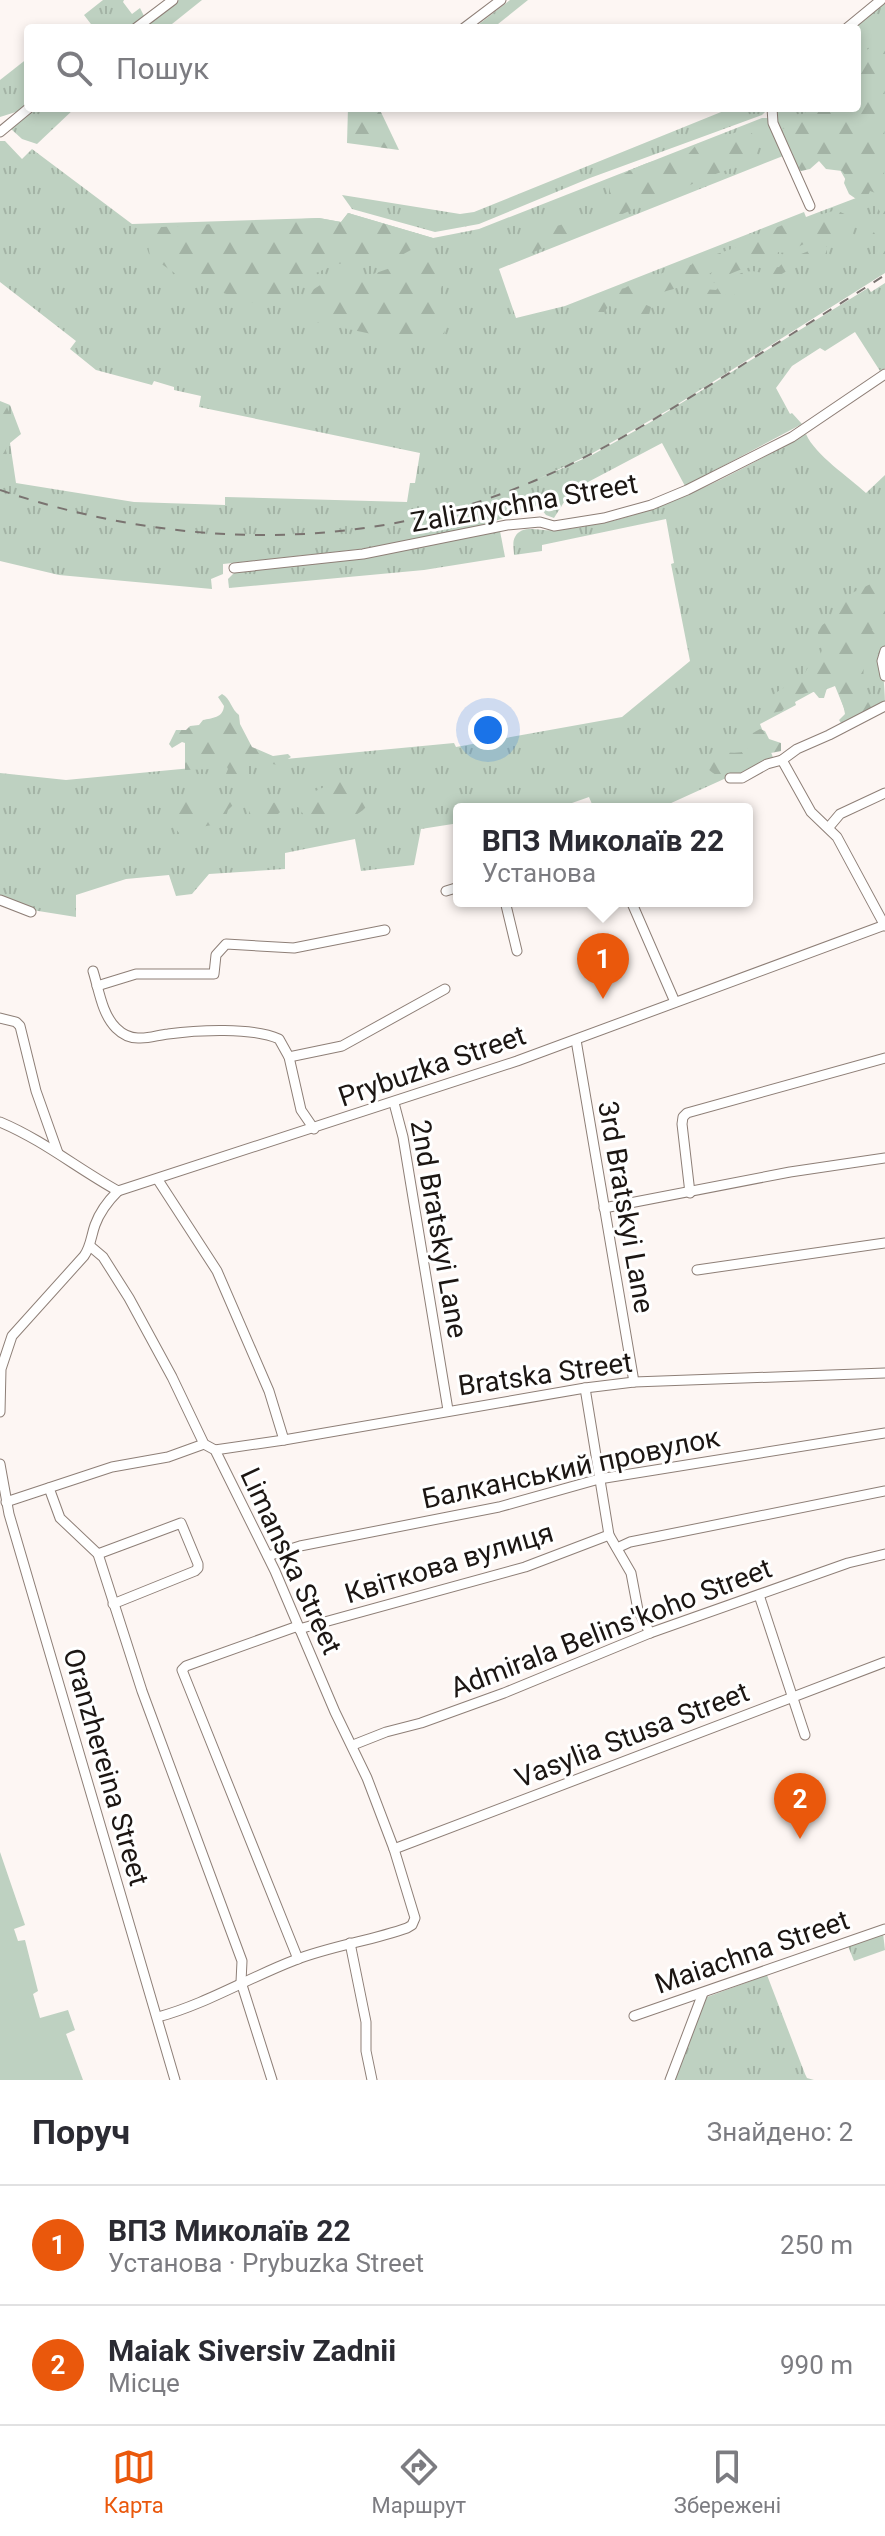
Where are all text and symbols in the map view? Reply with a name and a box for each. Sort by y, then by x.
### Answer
search box [24,24,861,112]
icon: search [52,46,96,90]
text: Пошук [116,51,209,86]
street label: Zaliznychna Street [408,467,640,539]
your location [468,710,508,750]
popup [453,803,753,907]
text: ВПЗ Миколаїв 22 [482,823,724,858]
text: Установа [482,858,596,888]
pin: 1 [577,933,629,999]
street label: Prybuzka Street [334,1019,530,1113]
street label: 3rd Bratskyi Lane [591,1098,661,1316]
street label: 2nd Bratskyi Lane [404,1117,474,1341]
street label: Bratska Street [456,1345,634,1403]
street label: Балканський провулок [419,1420,723,1516]
street label: Limanska Street [233,1463,349,1659]
street label: Квіткова вулиця [341,1516,557,1610]
street label: Admirala Belins'koho Street [446,1551,776,1705]
street label: Oranzhereina Street [56,1644,156,1890]
street label: Vasylia Stusa Street [510,1675,754,1795]
pin: 2 [774,1773,826,1839]
street label: Maiachna Street [651,1903,853,2001]
text: Поруч [32,2112,130,2152]
text: Знайдено: 2 [707,2117,853,2147]
text: ВПЗ Миколаїв 22 [108,2213,351,2248]
text: 1 [51,2230,65,2260]
text: 250 m [780,2230,853,2260]
text: Установа · Prybuzka Street [108,2248,424,2278]
text: Maiak Siversiv Zadnii [108,2333,396,2368]
text: 2 [51,2350,65,2380]
text: 990 m [780,2350,853,2380]
text: Місце [108,2368,180,2398]
tab: Карта [104,2445,164,2518]
tab: Маршрут [372,2445,466,2518]
tab: Збережені [674,2445,781,2518]

